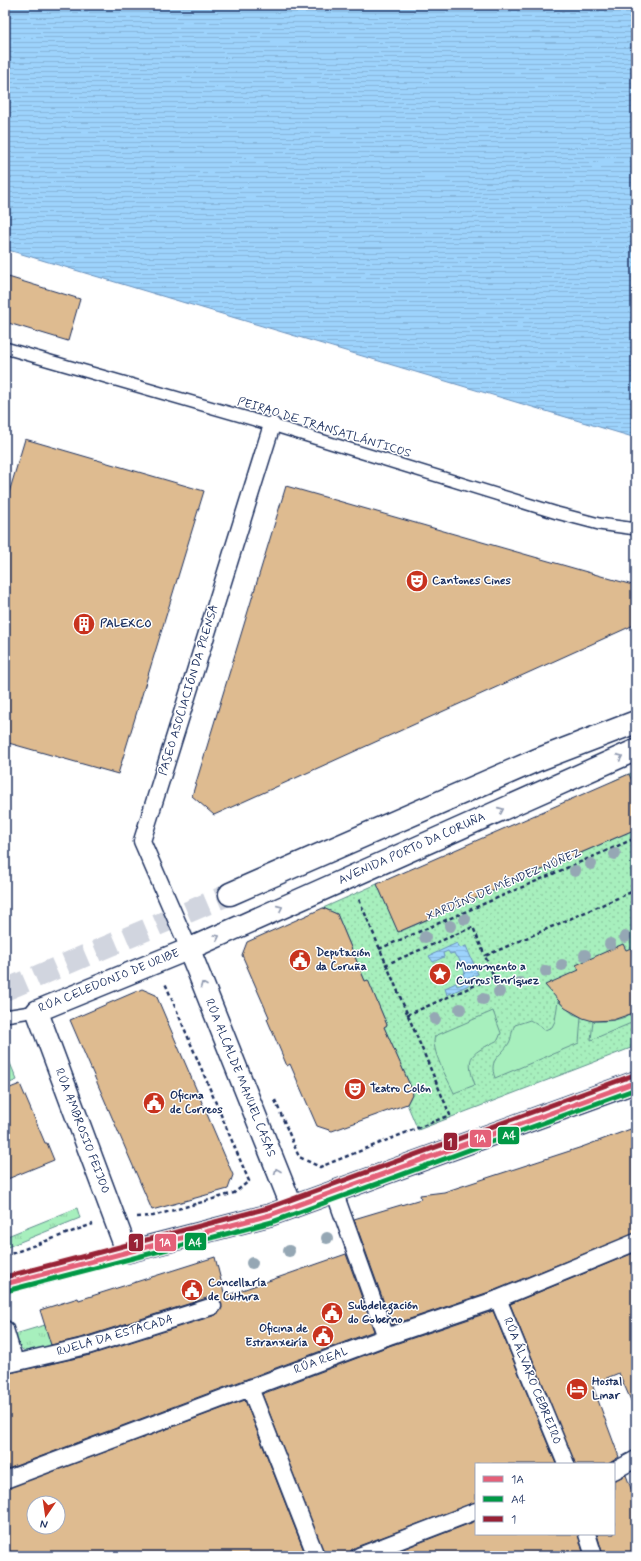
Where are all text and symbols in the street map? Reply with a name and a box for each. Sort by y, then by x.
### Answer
street label: PEIRAO DE TRANSATLÁNTICOS [235,394,413,462]
theatre icon: Cantones Cines [404,568,430,594]
place label: Cantones Cines [432,573,511,589]
street label: PASEO ASOCIACIÓN DA PRENSA [155,603,223,777]
building icon: PALEXCO [71,611,97,637]
place label: PALEXCO [100,616,152,632]
one-way arrow [616,754,623,762]
one-way arrow [497,807,504,815]
street label: AVENIDA PORTO DA CORUÑA [336,809,488,889]
street label: XARDÍNS DE MÉNDEZ NÚÑEZ [424,845,584,925]
one-way arrow [275,905,283,913]
one-way arrow [212,934,220,942]
street label: RÚA CELEDONIO DE URIBE [36,945,182,1017]
place label: Deputación da Coruña [316,945,370,975]
public building icon: Deputación da Coruña [287,947,313,973]
place label: Monumento a Curros Enríquez [456,959,540,989]
place icon: Monumento a Curros Enríquez [427,961,453,987]
one-way arrow [200,981,208,988]
street label: RÚA ALCALDE MANUEL CASAS [201,996,279,1160]
street label: RÚA AMBROSIO FEIJOO [51,1066,113,1196]
theatre icon: Teatro Colón [342,1076,368,1102]
place label: Teatro Colón [370,1081,431,1097]
place label: Oficina de Correos [170,1088,223,1118]
public building icon: Oficina de Correos [141,1090,167,1116]
line badge: A4 [497,1126,520,1145]
line badge: 1A [469,1129,492,1148]
text: A4 [502,1129,516,1143]
line badge: 1 [443,1132,458,1151]
text: 1A [474,1132,486,1146]
text: 1 [448,1136,453,1150]
one-way arrow [274,1167,282,1174]
line badge: A4 [184,1232,207,1251]
line badge: 1 [128,1233,144,1252]
line badge: 1A [154,1233,177,1252]
text: 1A [159,1236,171,1250]
text: A4 [188,1236,202,1250]
text: 1 [134,1237,139,1251]
place label: Concellaría de Cultura [208,1275,267,1305]
public building icon: Concellaría de Cultura [179,1277,205,1303]
place label: Subdelegación do Goberno [348,1298,418,1328]
public building icon: Subdelegación do Goberno [319,1300,345,1326]
street label: RUELA DA ESTACADA [55,1312,175,1360]
street label: RÚA ÁLVARO CEBREIRO [499,1315,565,1447]
place label: Oficina de Estranxeiría [245,1321,308,1351]
public building icon: Oficina de Estranxeiría [310,1323,336,1349]
street label: RÚA REAL [292,1344,350,1378]
place label: Hostal Linar [592,1374,622,1404]
hotel icon: Hostal Linar [564,1376,590,1402]
legend [475,1463,615,1535]
text: 1A [511,1472,524,1488]
text: A4 [511,1492,526,1508]
north arrow [26,1495,66,1535]
text: 1 [511,1512,516,1528]
text: N [39,1516,49,1531]

